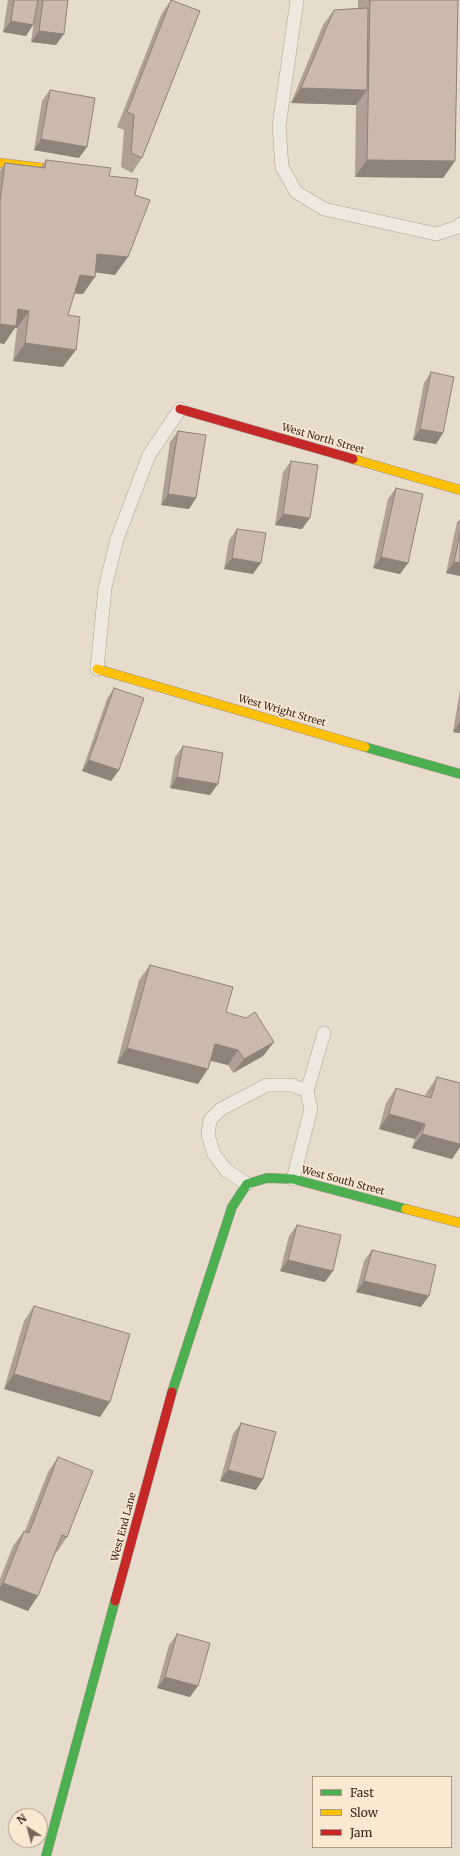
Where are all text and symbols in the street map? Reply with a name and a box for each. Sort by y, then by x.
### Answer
street label: West North Street [280,421,366,457]
street label: West Wright Street [237,693,327,729]
street label: West South Street [300,1164,386,1198]
street label: West End Lane [109,1491,139,1563]
legend [312,1776,452,1848]
text: Fast [350,1785,374,1800]
text: Slow [350,1805,378,1820]
north arrow [8,1808,48,1848]
text: N [14,1811,29,1827]
text: Jam [350,1825,372,1840]

